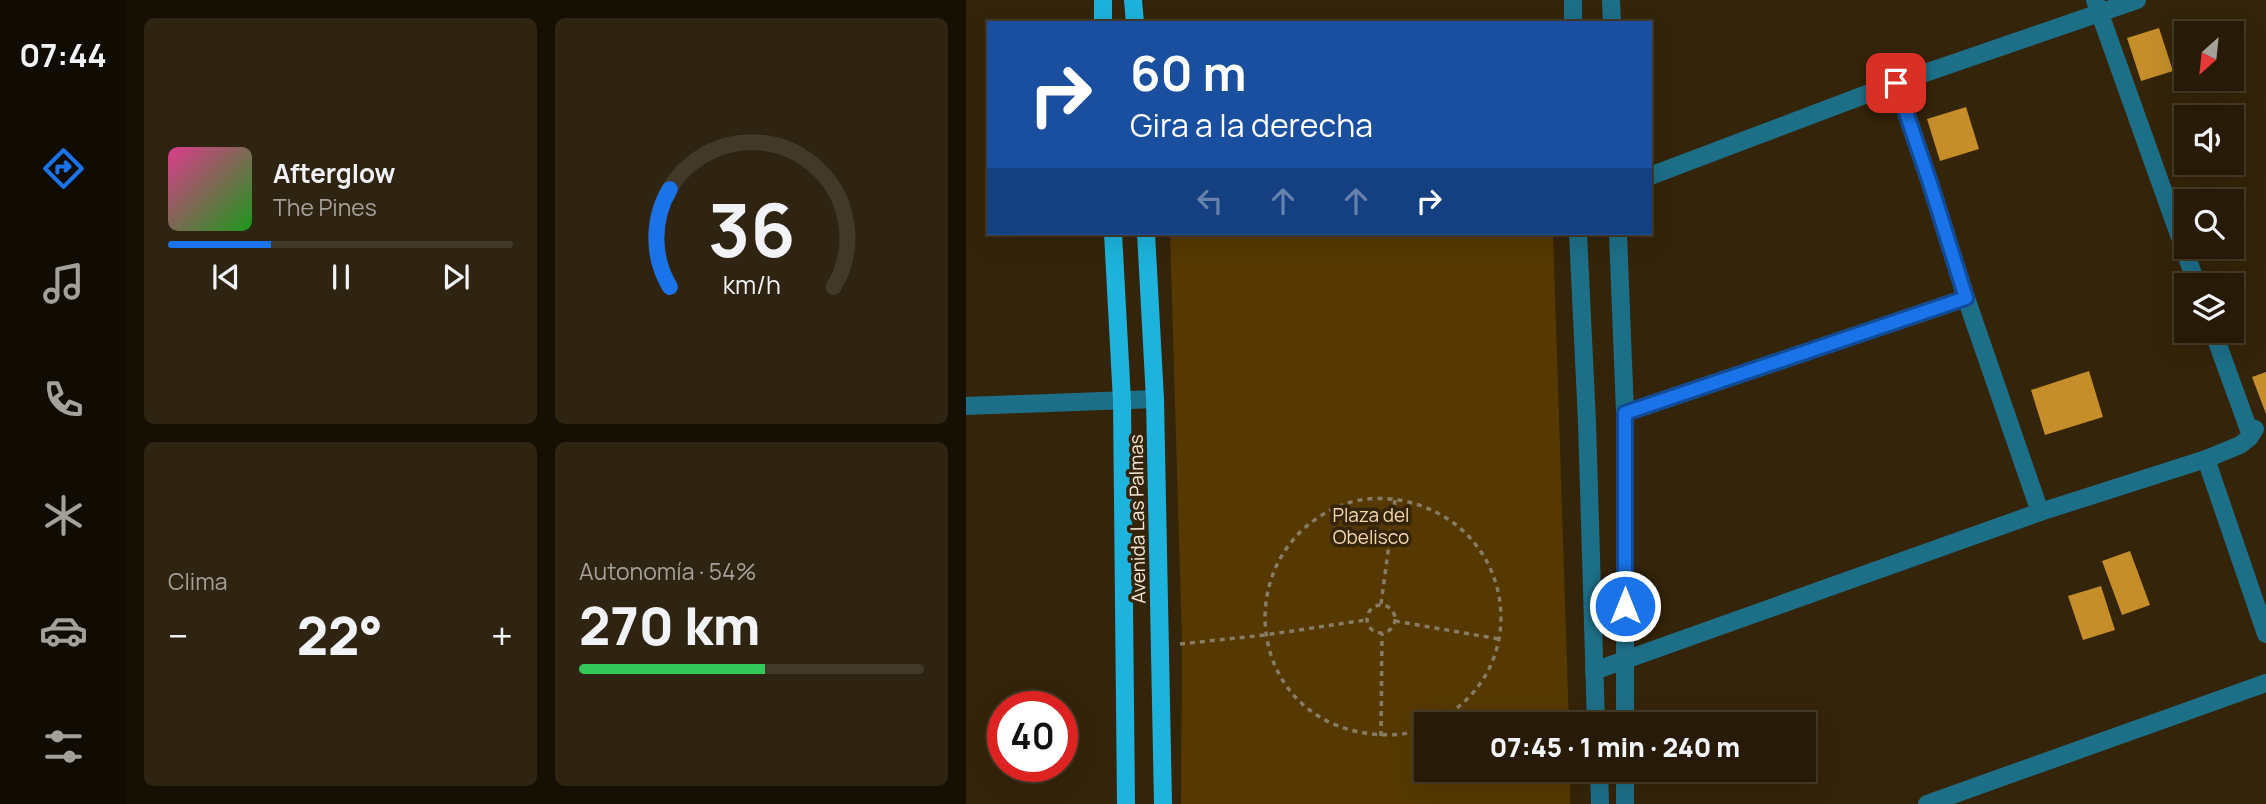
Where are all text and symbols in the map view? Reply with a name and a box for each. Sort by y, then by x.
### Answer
north arrow [2174,21,2244,91]
map controls [2174,21,2244,343]
text: 07:44 [19,33,107,77]
text: 60 m [1130,39,1247,106]
icon: right [1015,49,1106,140]
pin [1866,53,1926,113]
icon: arrive [1877,64,1915,102]
text: Gira a la derecha [1130,103,1373,147]
button: sound [2174,105,2244,175]
icon: directions [39,144,88,193]
text: Afterglow [273,155,395,191]
text: 36 [708,180,795,280]
icon: left [1191,182,1229,220]
icon: ahead [1264,182,1302,220]
icon: ahead [1337,182,1375,220]
icon: right [1410,182,1448,220]
button: search [2174,189,2244,259]
text: The Pines [273,191,377,223]
icon: previous [207,258,245,296]
icon: pause [322,258,360,296]
icon: next [437,258,475,296]
icon: music [39,259,88,308]
text: km/h [722,267,781,302]
button: layers [2174,273,2244,343]
icon: phone [39,375,88,424]
street label: Avenida Las Palmas [1123,434,1151,604]
icon: climate [39,491,88,540]
park label: Plaza del Obelisco [1332,502,1410,550]
text: Autonomía · 54% [579,555,756,587]
text: Clima [168,565,227,597]
position arrow [1588,569,1662,643]
text: 270 km [579,590,760,661]
text: 22° [297,600,383,671]
icon: car [39,606,88,655]
text: − [168,609,189,661]
text: + [491,609,513,661]
speed limit sign: 40 [987,691,1078,782]
icon: filters [39,722,88,771]
text: 07:45 · 1 min · 240 m [1490,729,1740,765]

